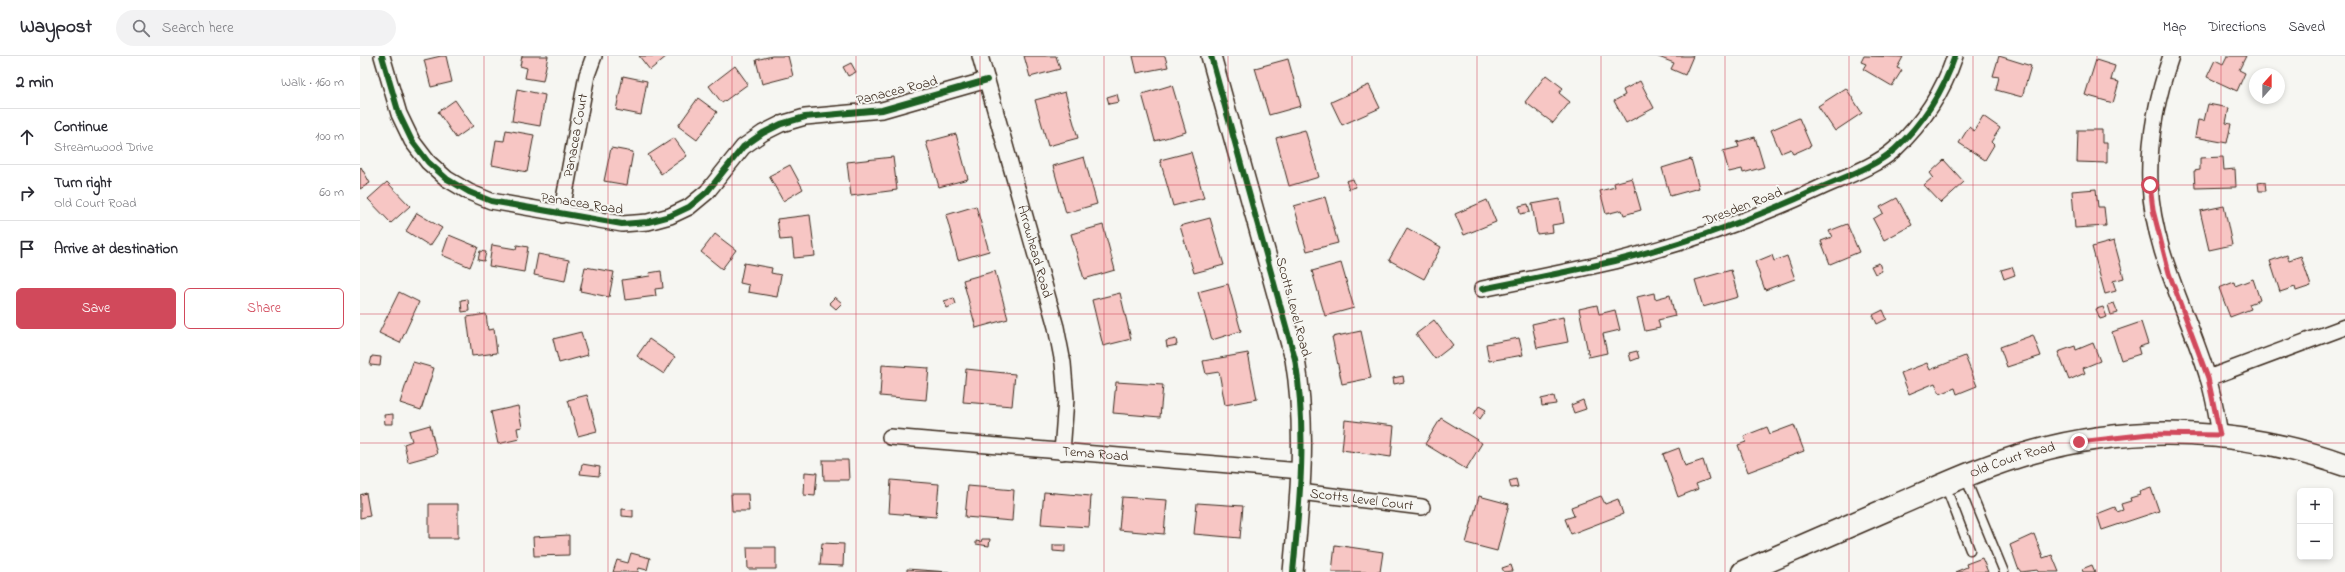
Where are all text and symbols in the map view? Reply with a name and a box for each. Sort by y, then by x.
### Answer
search box [116,10,396,46]
text: Waypost [20,14,92,41]
icon: search [130,17,152,39]
text: Search here [162,17,234,39]
text: Map [2163,17,2186,38]
text: Directions [2208,17,2266,38]
text: Saved [2288,17,2325,38]
north arrow [2249,68,2285,104]
text: 2 min [16,70,53,95]
street label: Panacea Road [854,71,940,111]
text: Walk · 160 m [281,73,344,92]
street label: Panacea Court [558,91,594,179]
text: Continue [54,116,108,138]
icon: ahead [16,126,38,148]
text: 100 m [315,127,344,146]
text: Streamwood Drive [54,138,153,157]
text: Turn right [54,172,112,194]
route start [2141,176,2159,194]
icon: right [16,182,38,204]
street label: Dresden Road [1700,182,1786,232]
text: 60 m [319,183,344,202]
street label: Panacea Road [539,187,625,221]
text: Old Court Road [54,194,137,213]
street label: Arrowhead Road [1012,202,1058,301]
icon: arrive [16,238,38,260]
text: Arrive at destination [54,238,178,260]
street label: Scotts Level Road [1270,255,1316,359]
button: Save [16,288,176,329]
button: Share [184,288,344,329]
route end [2070,433,2088,451]
street label: Old Court Road [1966,436,2057,483]
street label: Tema Road [1061,441,1130,467]
street label: Scotts Level Court [1309,483,1415,516]
map controls [2297,488,2333,560]
button: + [2297,488,2333,524]
button: − [2297,524,2333,560]

